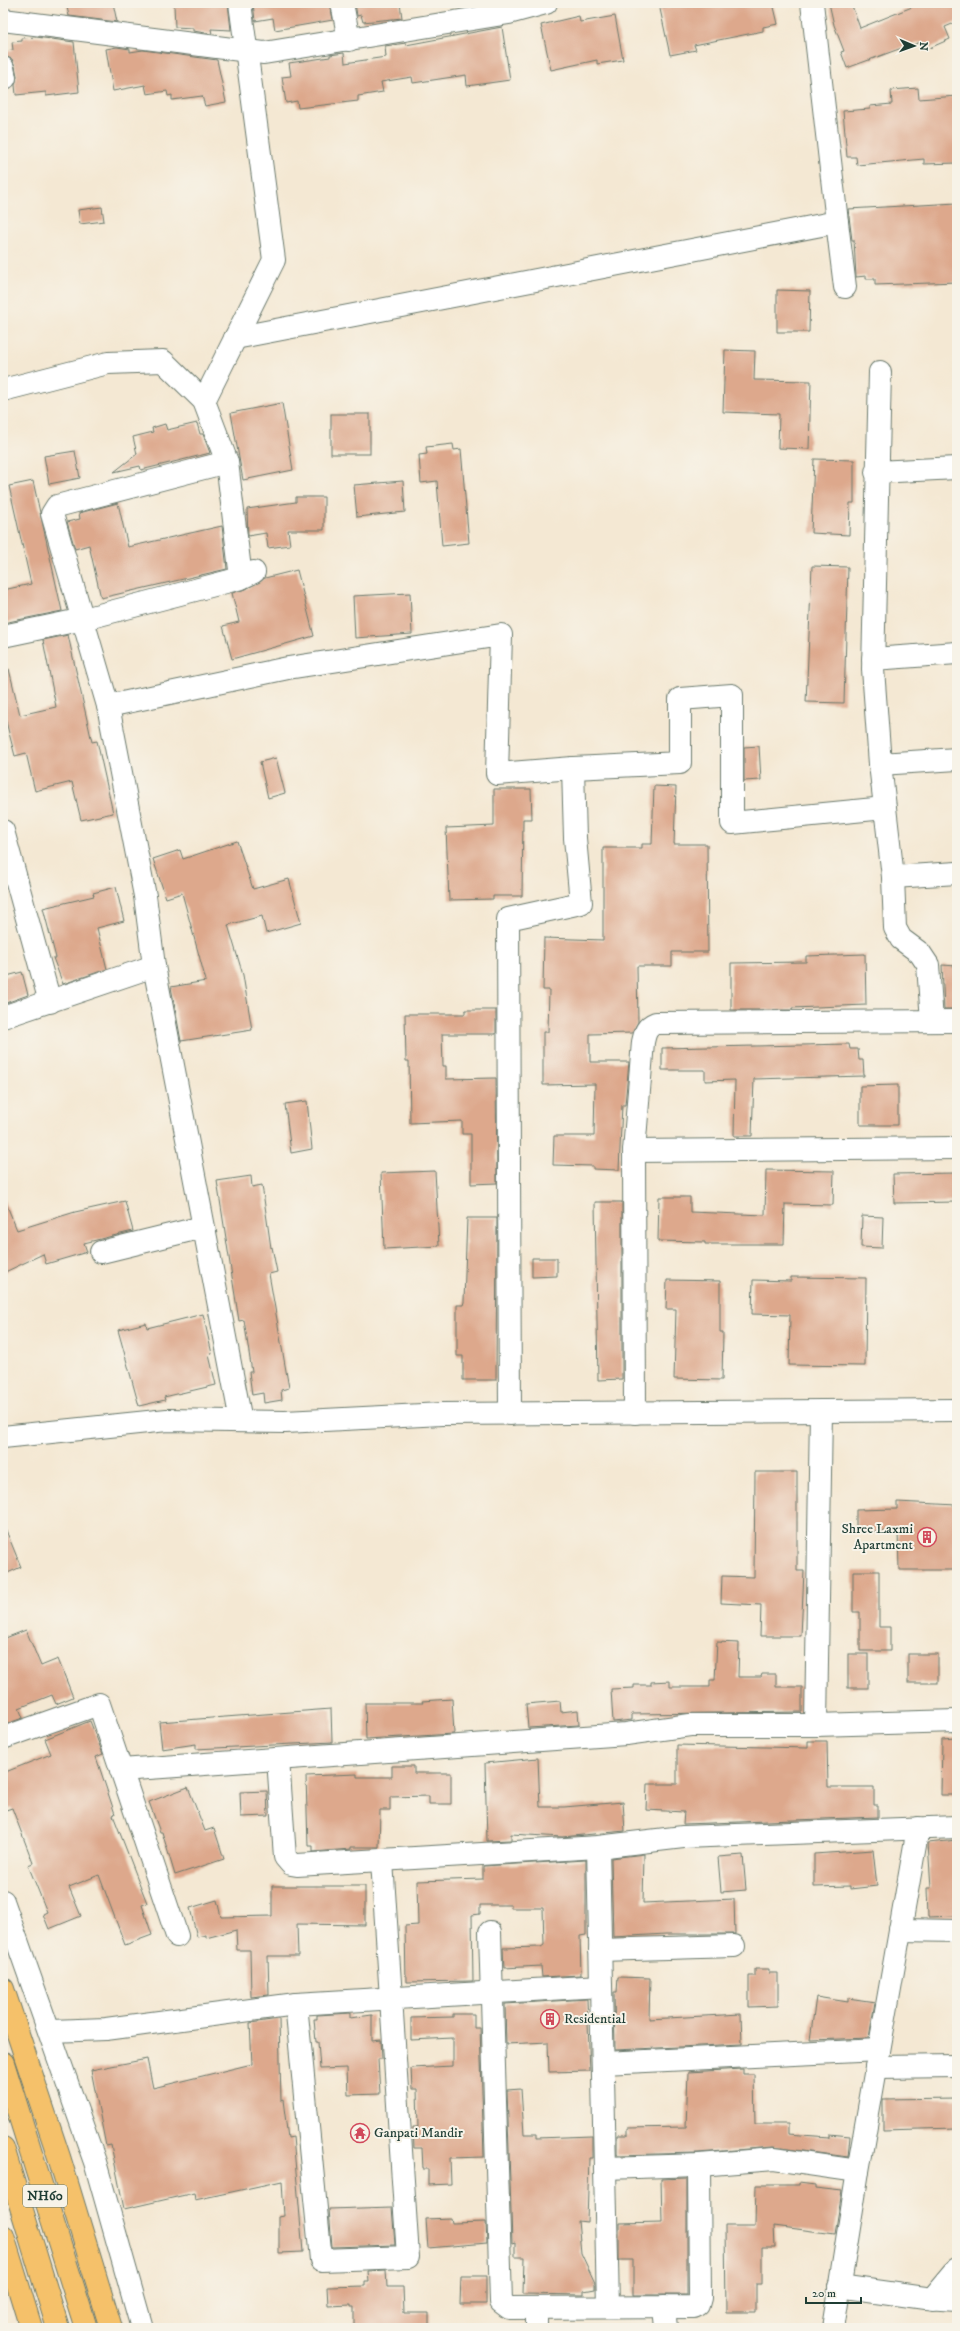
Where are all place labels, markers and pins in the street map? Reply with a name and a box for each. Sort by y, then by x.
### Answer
place label: Shree Laxmi Apartment [841,1520,914,1554]
building icon: Shree Laxmi Apartment [916,1526,938,1548]
building icon: Residential [539,2008,561,2030]
place label: Residential [564,2010,626,2028]
temple icon: Ganpati Mandir [349,2122,371,2144]
place label: Ganpati Mandir [374,2124,464,2142]

